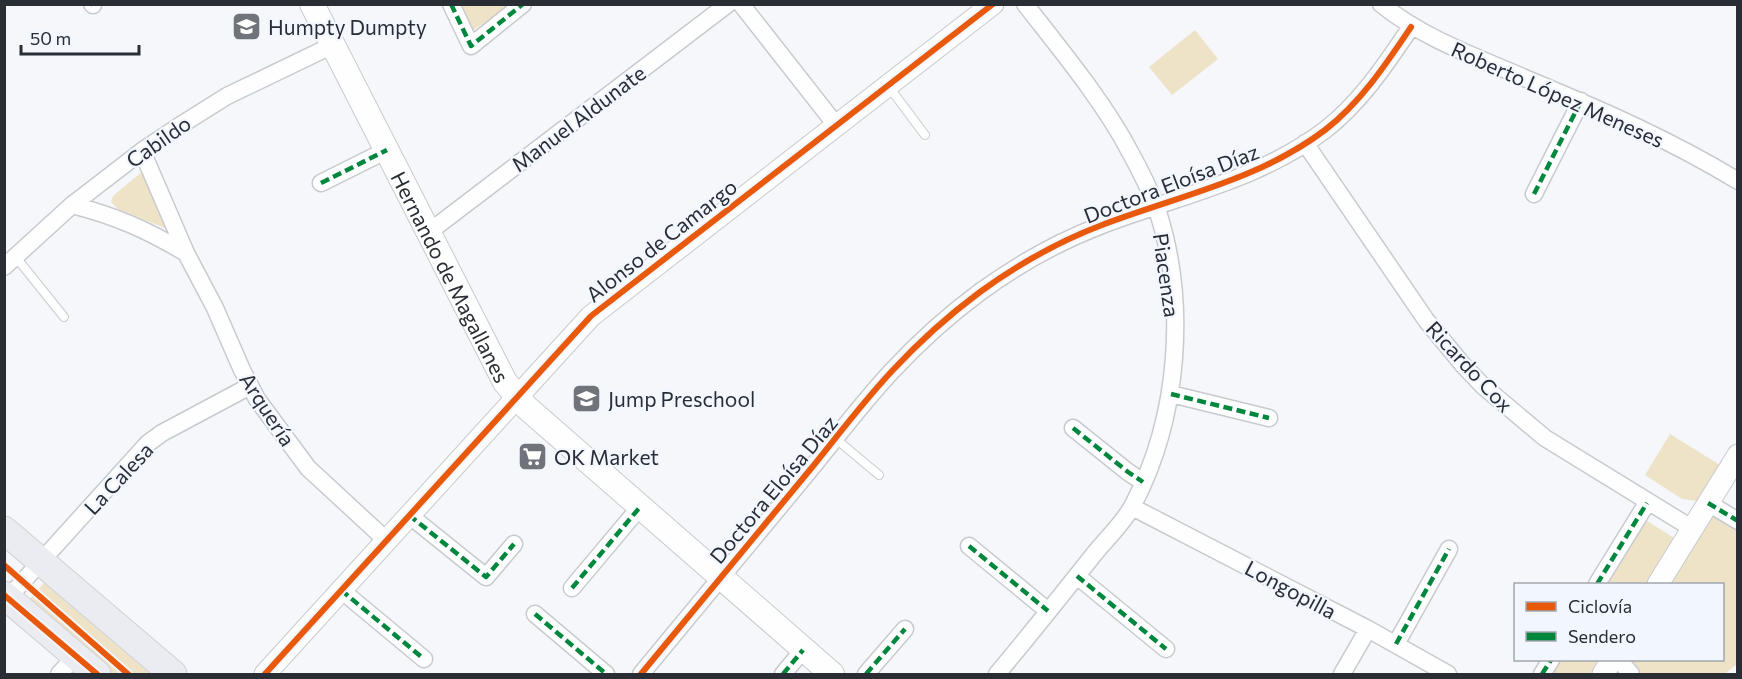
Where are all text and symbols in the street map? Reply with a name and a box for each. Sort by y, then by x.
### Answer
school or university icon: Humpty Dumpty [231,10,263,42]
place label: Humpty Dumpty [268,14,427,39]
scale bar [21,18,140,56]
text: 50 m [30,27,71,49]
street label: Roberto López Meneses [1448,36,1668,152]
street label: Manuel Aldunate [506,59,650,177]
street label: Cabildo [121,110,195,172]
street label: Doctora Eloísa Díaz [1080,138,1262,228]
street label: Hernando de Magallanes [387,167,515,386]
street label: Alonso de Camargo [581,173,741,307]
street label: Piacenza [1149,231,1185,319]
street label: Ricardo Cox [1422,315,1518,417]
street label: Arquería [235,368,301,450]
school or university icon: Jump Preschool [571,382,603,414]
place label: Jump Preschool [608,386,755,411]
street label: Doctora Eloísa Díaz [704,410,842,568]
street label: La Calesa [78,437,158,519]
supermarket icon: OK Market [517,440,549,472]
place label: OK Market [554,444,659,469]
street label: Longopilla [1241,555,1341,623]
legend [1514,583,1724,661]
text: Ciclovía [1568,595,1632,617]
text: Sendero [1568,625,1636,647]

